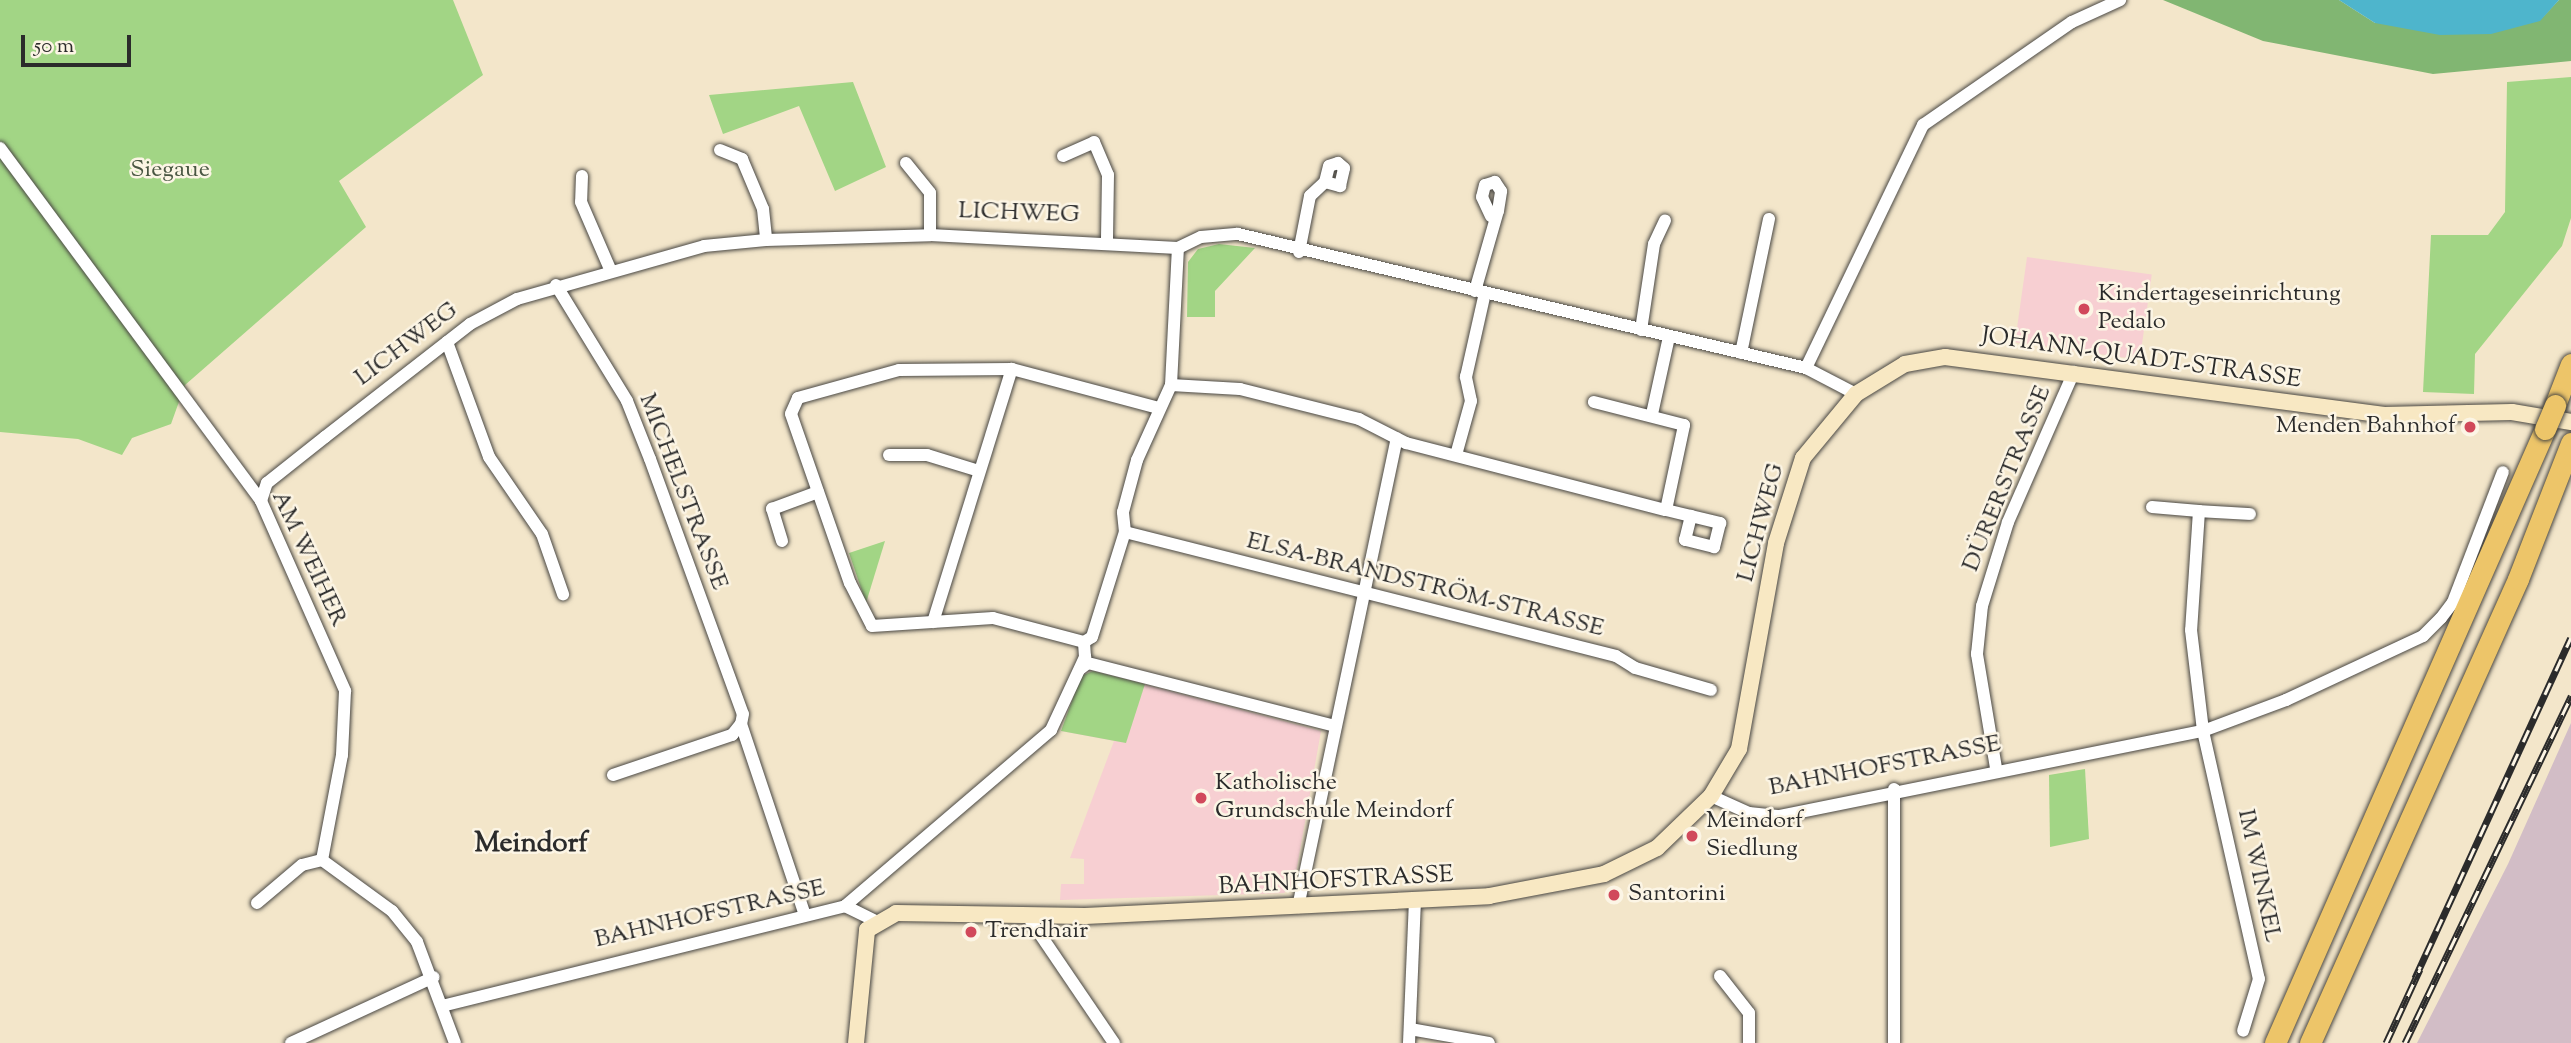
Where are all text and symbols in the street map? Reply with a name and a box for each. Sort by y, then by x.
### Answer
scale bar [24,21,135,65]
text: 50 m [34,32,74,62]
park label: Siegaue [130,157,210,185]
street label: LICHWEG [958,197,1080,231]
place label: Kindertageseinrichtung Pedalo [2098,281,2341,337]
street label: LICHWEG [350,297,464,393]
marker: Kindertageseinrichtung Pedalo [2076,301,2092,317]
street label: JOHANN-QUADT-STRASSE [1979,322,2303,396]
street label: DÜRERSTRASSE [1958,382,2058,576]
street label: MICHELSTRASSE [631,390,733,594]
place label: Menden Bahnhof [2276,413,2456,441]
marker: Menden Bahnhof [2462,419,2478,435]
street label: LICHWEG [1732,461,1792,585]
street label: AM WEIHER [264,487,352,631]
street label: ELSA-BRANDSTRÖM-STRASSE [1243,528,1607,644]
street label: BAHNHOFSTRASSE [1767,730,2003,804]
place label: Katholische Grundschule Meindorf [1215,770,1453,826]
marker: Katholische Grundschule Meindorf [1193,790,1209,806]
street label: IM WINKEL [2230,807,2286,945]
place label: Meindorf Siedlung [1706,808,1803,864]
district label: Meindorf [474,827,588,861]
marker: Meindorf Siedlung [1684,828,1700,844]
street label: BAHNHOFSTRASSE [1218,861,1454,903]
street label: BAHNHOFSTRASSE [592,874,828,956]
place label: Santorini [1628,881,1725,909]
marker: Santorini [1606,887,1622,903]
place label: Trendhair [985,918,1088,946]
marker: Trendhair [963,924,979,940]

